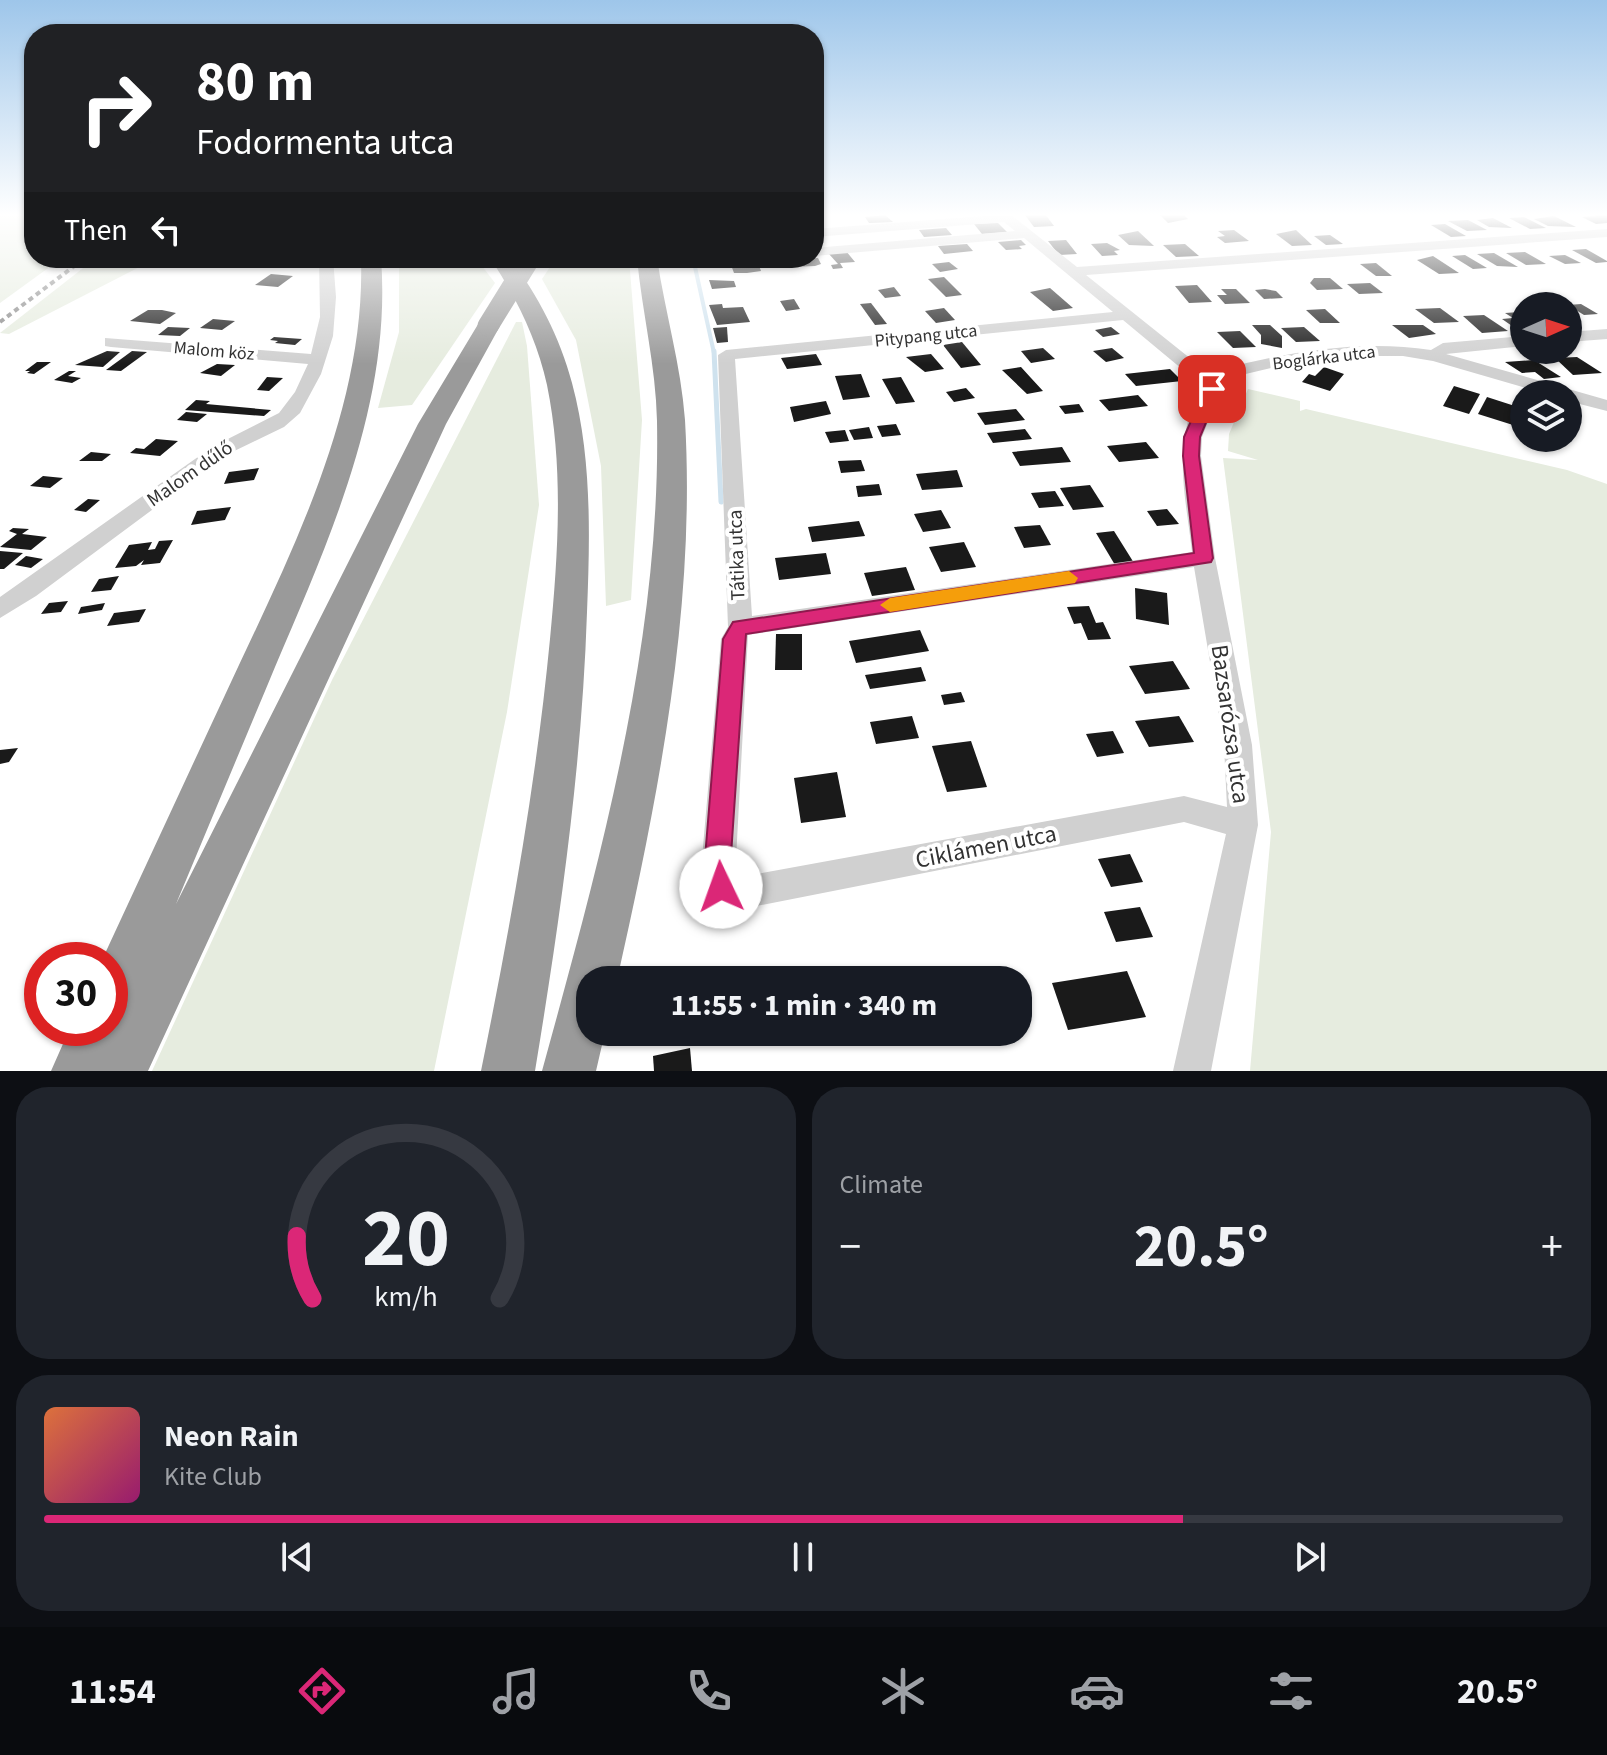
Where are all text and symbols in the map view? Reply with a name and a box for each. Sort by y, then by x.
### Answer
text: 80 m [196,43,314,122]
icon: right [64,56,168,160]
text: Fodormenta utca [196,117,454,168]
icon: left [144,208,188,252]
text: Then [64,209,128,252]
north arrow [1510,292,1582,364]
map controls [1510,292,1582,452]
street label: Pitypang utca [873,318,979,354]
street label: Malom köz [173,335,256,367]
street label: Boglárka utca [1271,339,1377,377]
pin [1178,355,1246,423]
icon: arrive [1190,367,1234,411]
button: layers [1510,380,1582,452]
street label: Malom dűlő [141,434,239,514]
street label: Tátika utca [721,509,753,601]
street label: Bazsarózsa utca [1202,642,1258,806]
street label: Ciklámen utca [912,816,1060,878]
position arrow [679,845,763,929]
speed limit sign: 30 [24,942,128,1046]
text: 11:55 · 1 min · 340 m [671,984,937,1027]
text: Climate [840,1166,923,1203]
text: 20 [362,1180,450,1298]
text: 20.5° [1134,1205,1269,1290]
text: − [840,1216,861,1279]
text: + [1541,1216,1563,1279]
text: km/h [374,1277,437,1317]
text: Neon Rain [164,1415,299,1458]
text: Kite Club [164,1458,262,1495]
icon: previous [275,1535,319,1579]
icon: pause [781,1535,825,1579]
icon: next [1288,1535,1332,1579]
icon: directions [294,1663,350,1719]
icon: music [488,1663,544,1719]
icon: phone [681,1663,737,1719]
icon: climate [875,1663,931,1719]
icon: car [1069,1663,1125,1719]
icon: filters [1263,1663,1319,1719]
text: 11:54 [69,1666,156,1717]
text: 20.5° [1457,1666,1538,1717]

